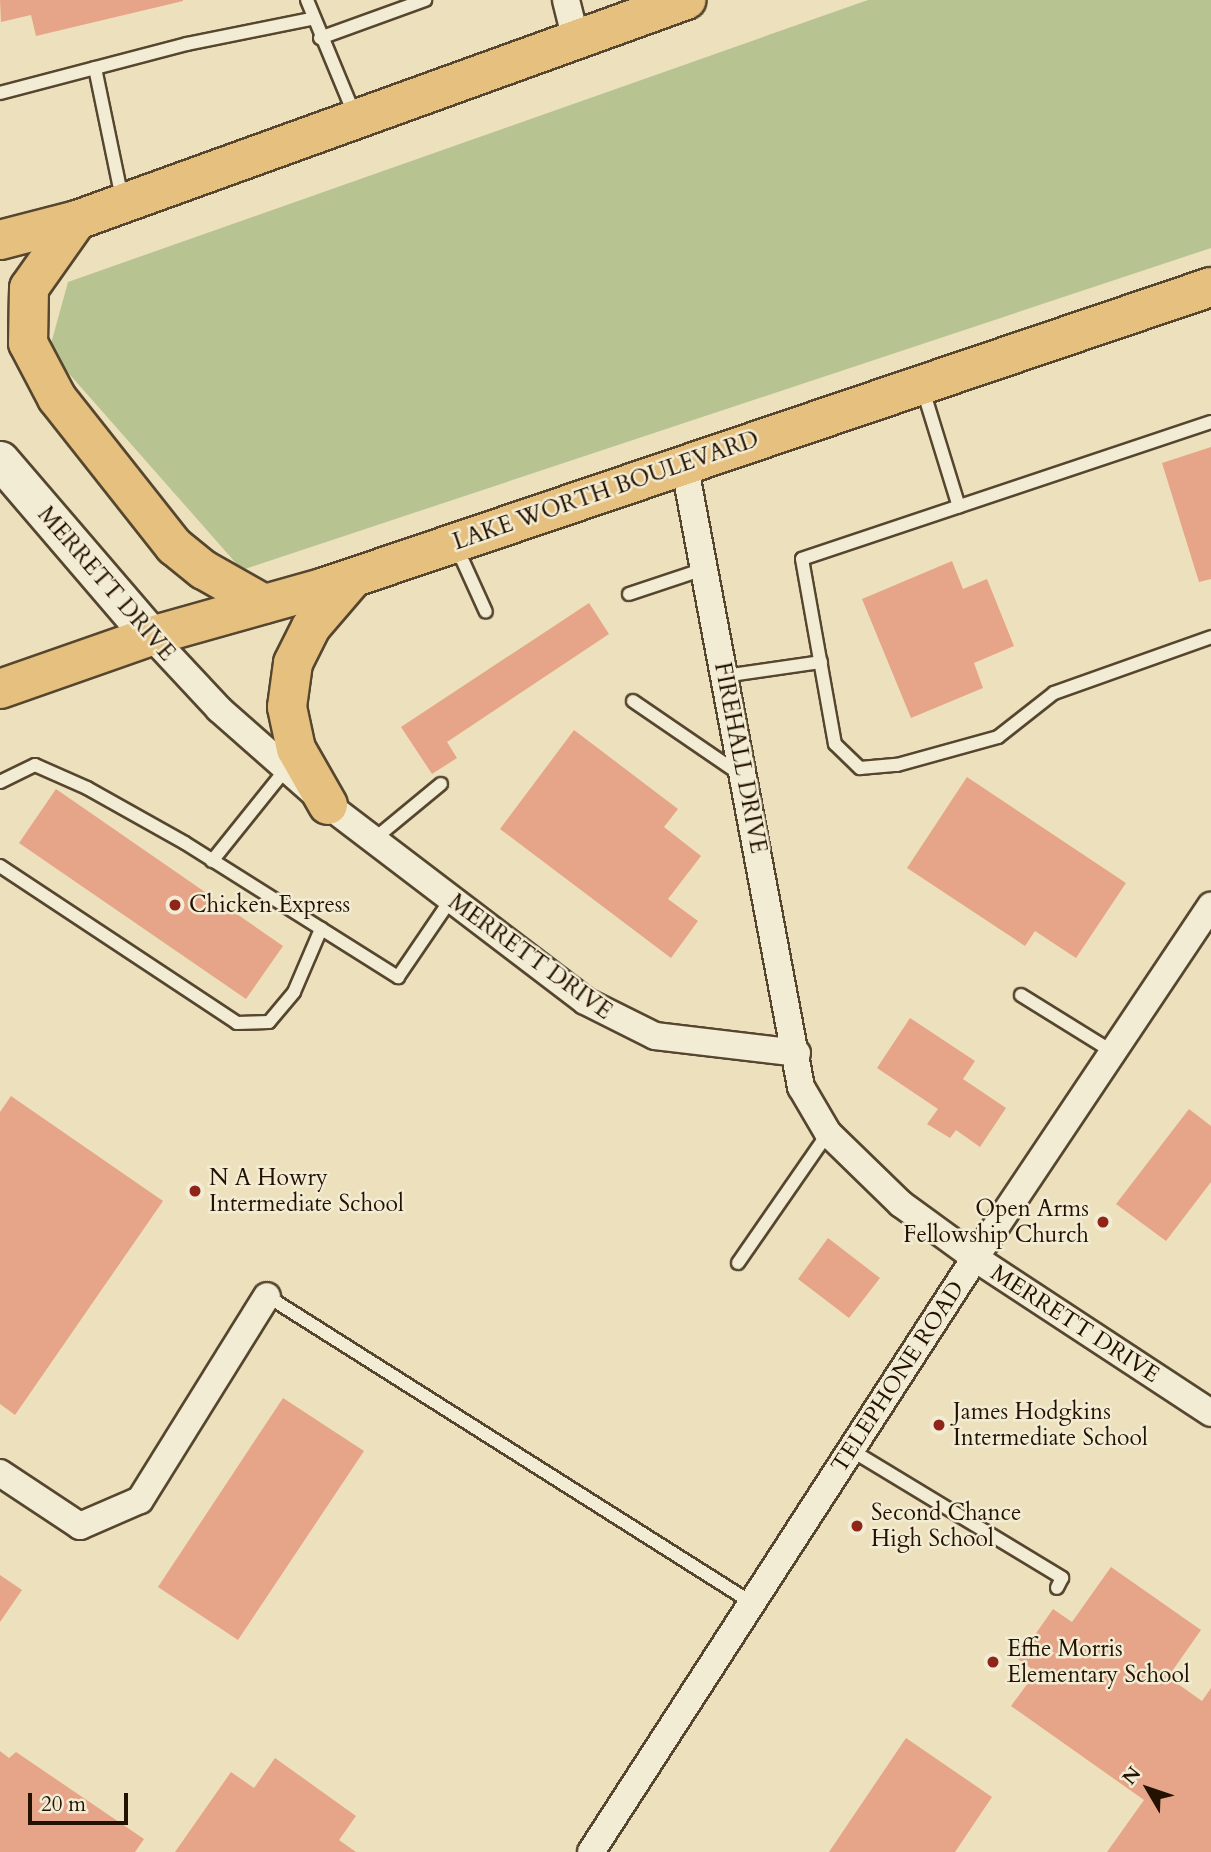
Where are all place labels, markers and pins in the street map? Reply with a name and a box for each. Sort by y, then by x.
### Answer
place label: Chicken Express [189,891,350,919]
marker: Chicken Express [167,897,183,913]
place label: N A Howry Intermediate School [209,1164,404,1218]
marker: N A Howry Intermediate School [187,1183,203,1199]
place label: Open Arms Fellowship Church [903,1195,1089,1249]
marker: Open Arms Fellowship Church [1095,1214,1111,1230]
place label: James Hodgkins Intermediate School [953,1398,1148,1452]
marker: James Hodgkins Intermediate School [931,1417,947,1433]
place label: Second Chance High School [871,1499,1022,1553]
marker: Second Chance High School [849,1518,865,1534]
place label: Effie Morris Elementary School [1007,1635,1190,1689]
marker: Effie Morris Elementary School [985,1654,1001,1670]

